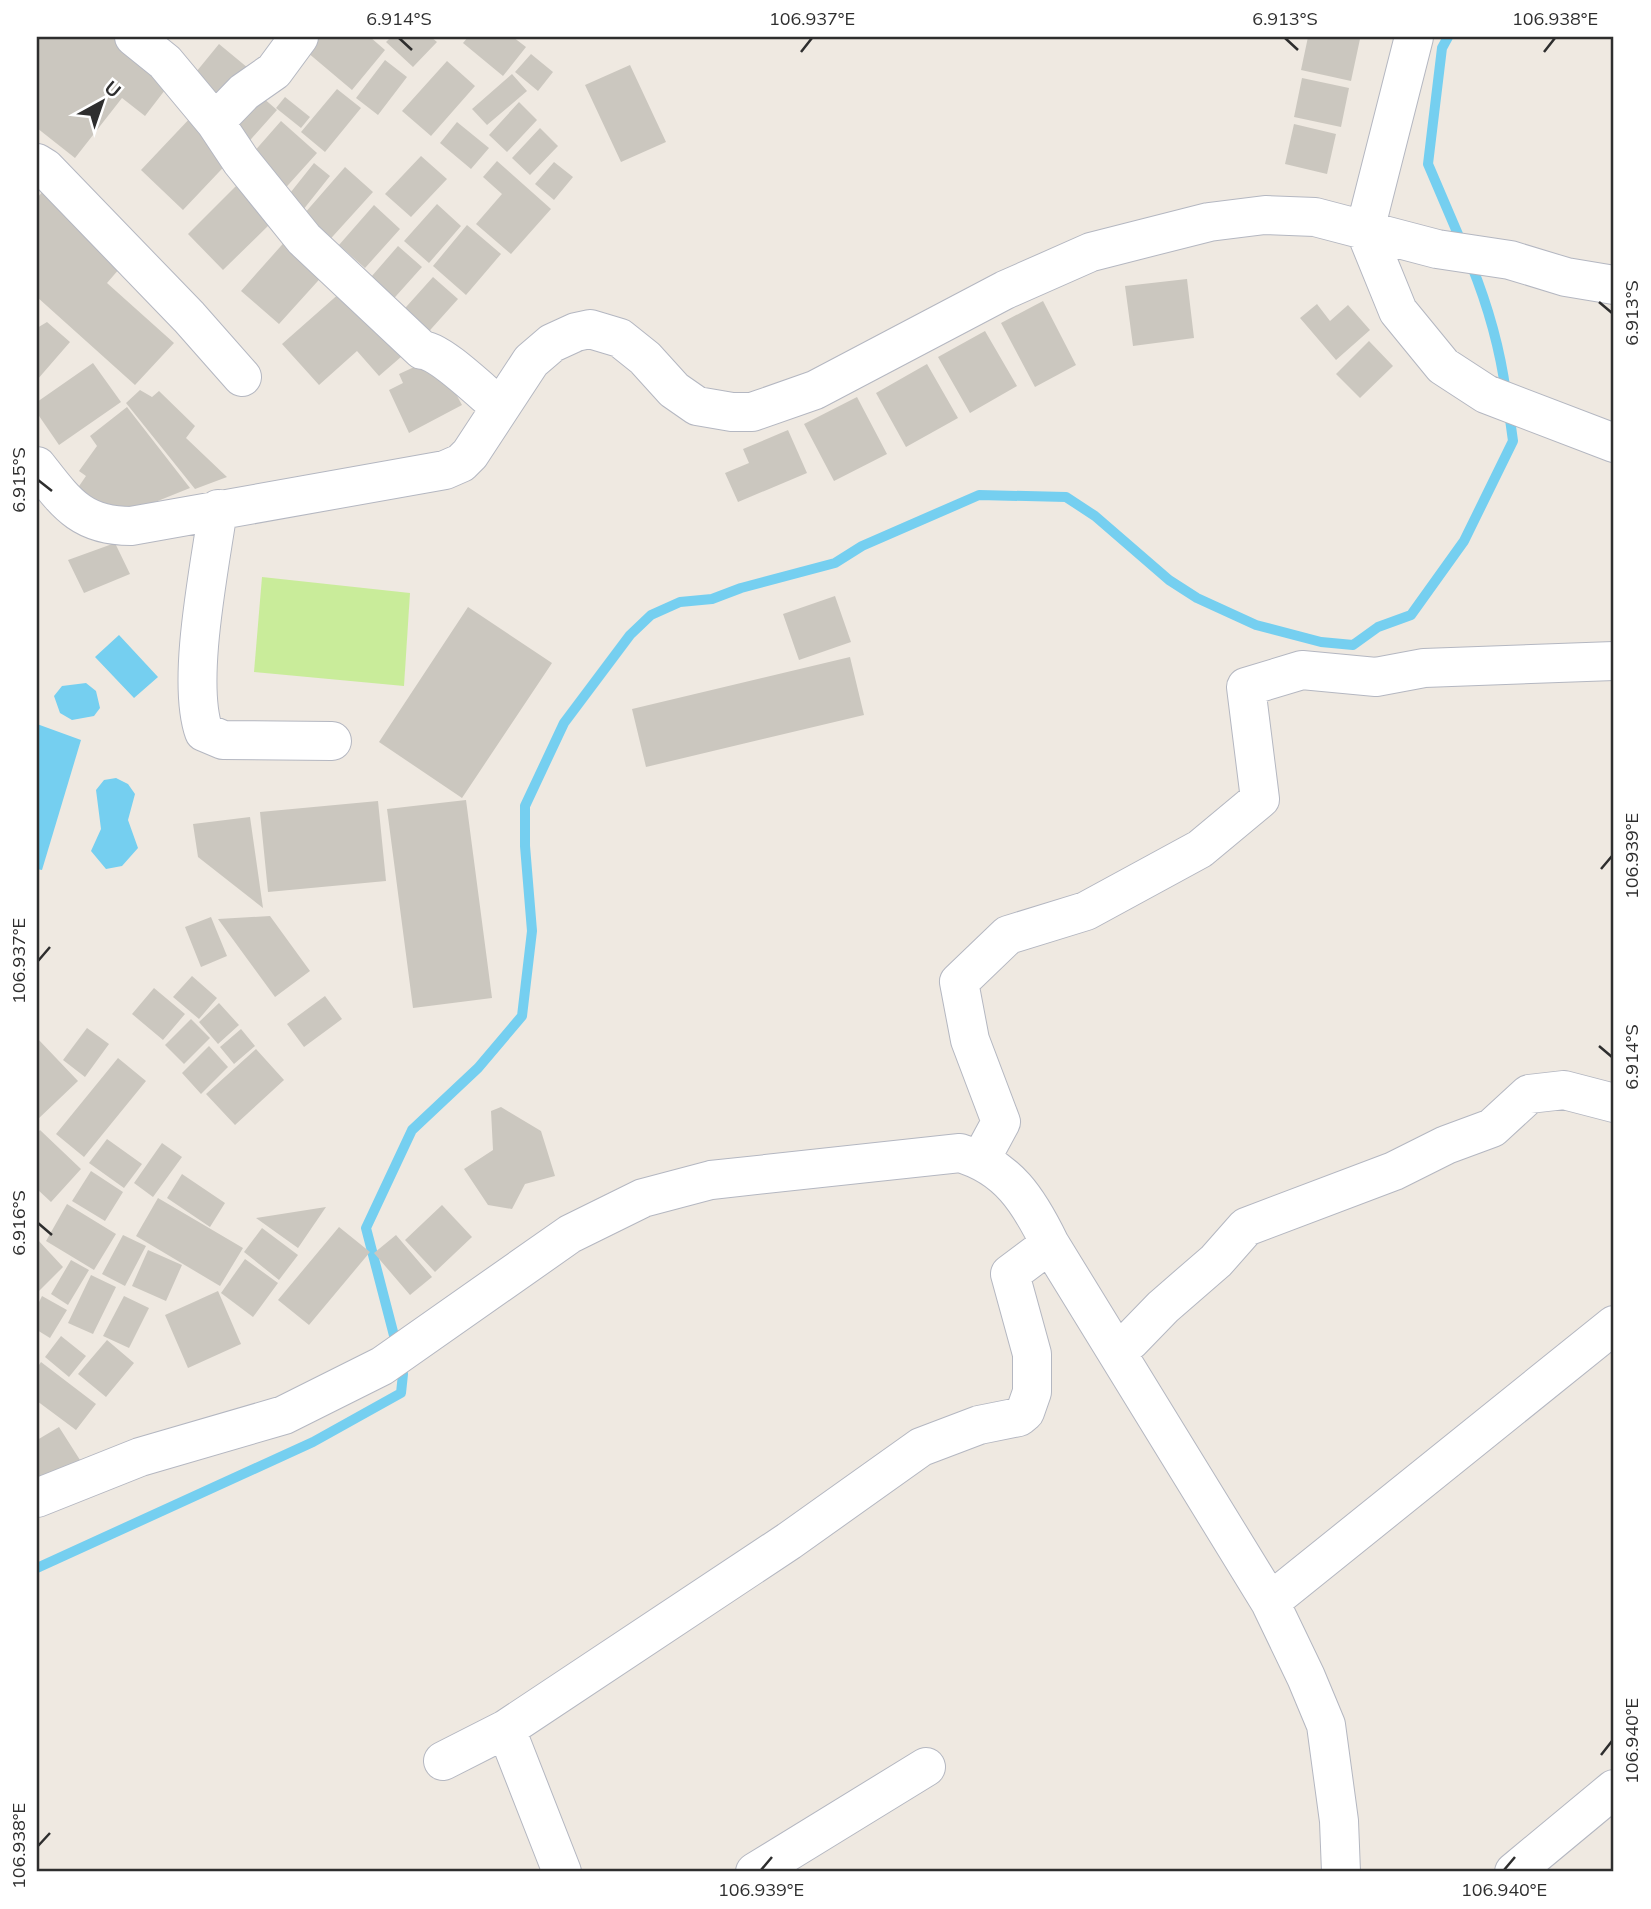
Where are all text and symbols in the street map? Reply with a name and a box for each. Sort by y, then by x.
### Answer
text: 6.914°S [366,7,432,30]
text: 106.937°E [769,7,855,30]
text: 6.913°S [1252,7,1318,30]
text: 106.938°E [1512,7,1598,30]
north arrow [66,66,136,136]
text: U [100,75,126,103]
text: 6.913°S [1620,280,1643,346]
text: 6.915°S [7,447,30,513]
text: 106.939°E [1620,813,1643,899]
text: 106.937°E [7,918,30,1004]
text: 6.914°S [1620,1024,1643,1090]
text: 6.916°S [7,1190,30,1256]
text: 106.940°E [1620,1698,1643,1784]
text: 106.938°E [7,1803,30,1889]
text: 106.939°E [718,1878,804,1901]
text: 106.940°E [1461,1878,1547,1901]

